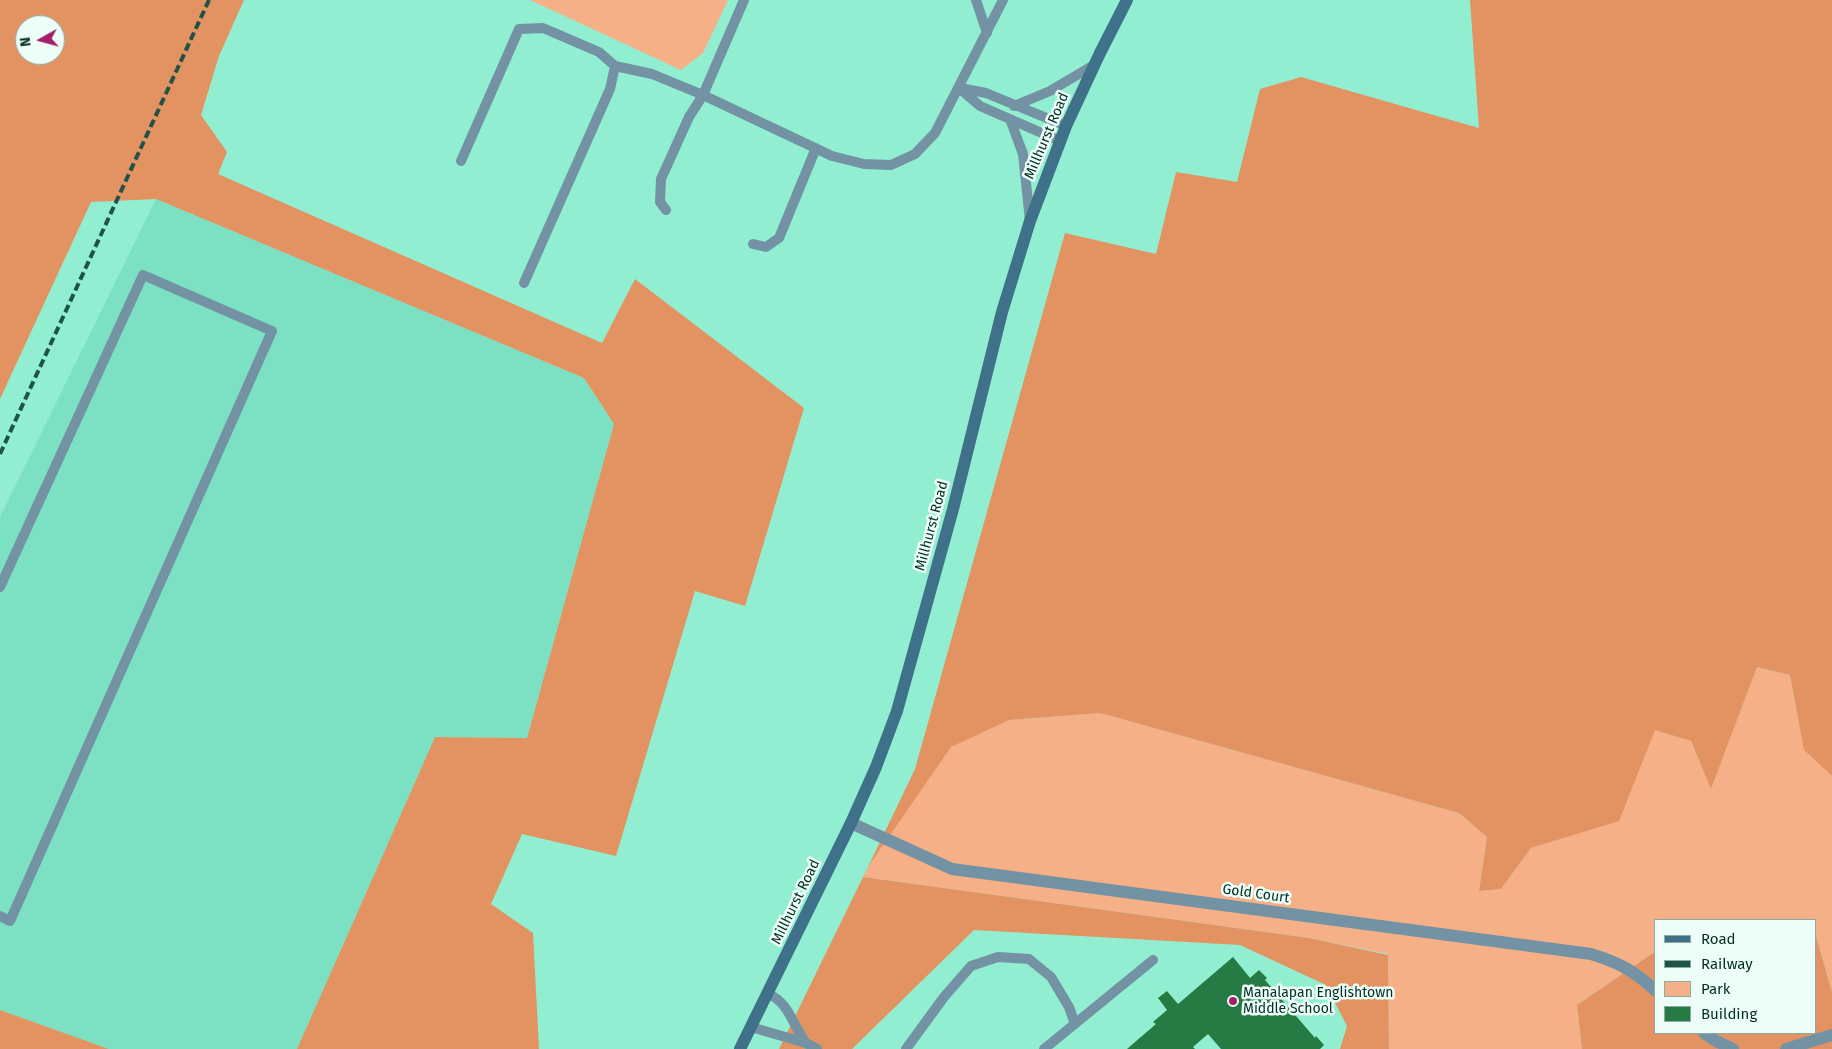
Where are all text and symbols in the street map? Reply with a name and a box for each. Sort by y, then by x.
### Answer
north arrow [15,15,65,65]
text: N [17,36,35,47]
street label: Millhurst Road [1021,90,1073,182]
street label: Millhurst Road [912,479,952,573]
street label: Millhurst Road [768,857,824,947]
street label: Gold Court [1221,881,1291,907]
legend [1654,919,1817,1034]
text: Road [1701,930,1736,948]
text: Railway [1701,955,1753,973]
text: Park [1701,980,1731,998]
place label: Manalapan Englishtown Middle School [1243,985,1393,1018]
marker: Manalapan Englishtown Middle School [1227,995,1239,1007]
text: Building [1701,1005,1757,1023]

